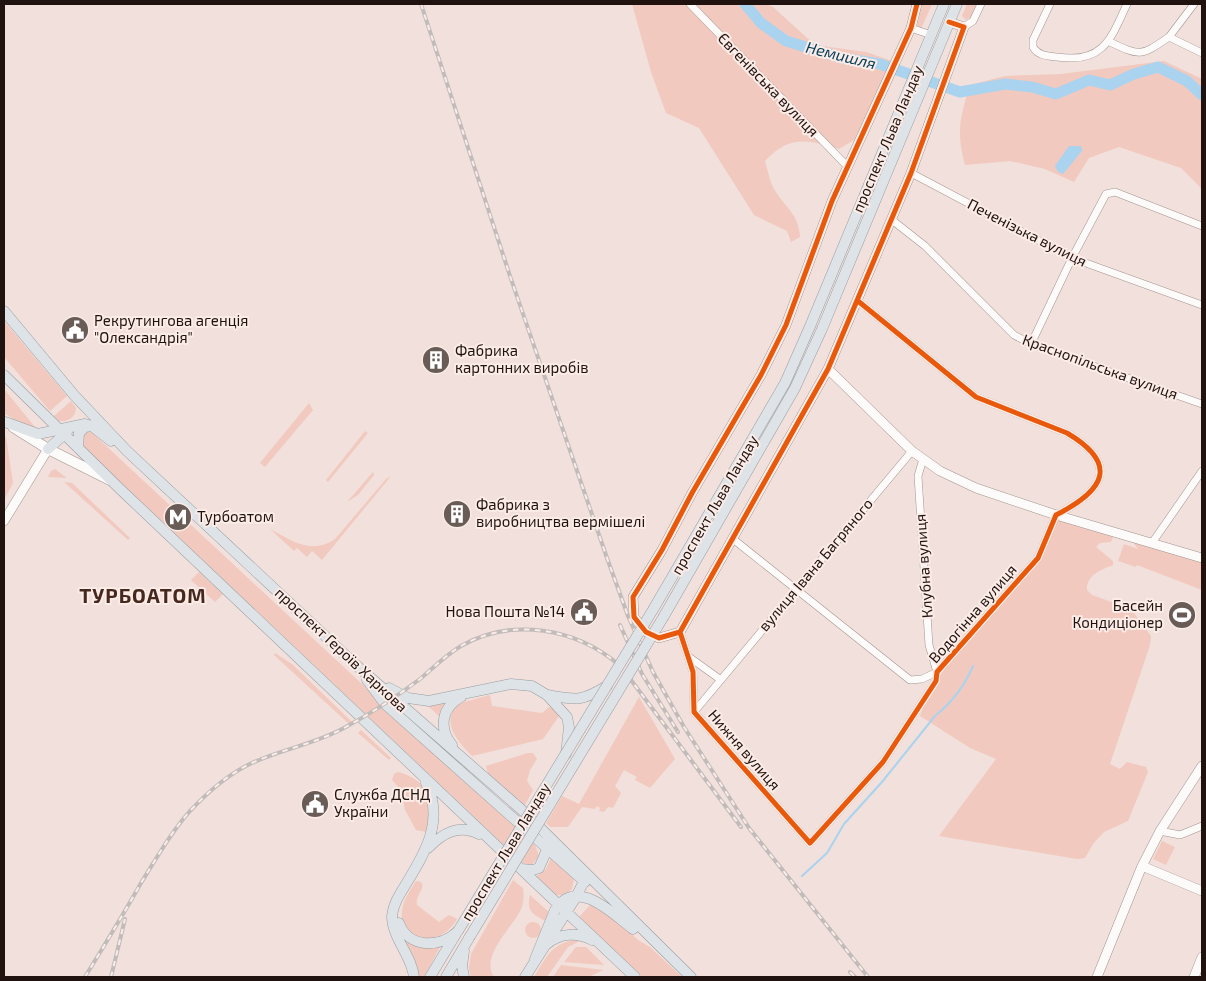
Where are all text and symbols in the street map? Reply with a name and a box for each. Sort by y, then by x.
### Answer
street label: Євгенівська вулиця [714,29,823,141]
water label: Немишля [804,37,878,72]
street label: проспект Льва Ландау [848,62,927,215]
street label: Печенізька вулиця [964,194,1090,271]
place label: Рекрутингова агенція "Олександрія" [94,311,248,346]
public building icon: Рекрутингова агенція "Олександрія" [60,315,90,345]
street label: Краснопільська вулиця [1020,330,1180,404]
place label: Фабрика картонних виробів [455,341,589,376]
building icon: Фабрика картонних виробів [421,345,451,375]
street label: проспект Льва Ландау [667,432,762,578]
street label: вулиця Івана Багряного [754,494,877,635]
place label: Фабрика з виробництва вермішелі [476,495,645,530]
building icon: Фабрика з виробництва вермішелі [442,499,472,529]
metro station icon: Турбоатом [163,502,193,532]
place label: Турбоатом [197,507,274,526]
street label: Клубна вулиця [910,513,937,619]
street label: Водогінна вулиця [925,560,1021,667]
district label: ТУРБОАТОМ [79,583,207,607]
street label: проспект Героїв Харкова [272,583,412,715]
place label: Басейн Кондиціонер [1072,596,1163,631]
public building icon: Нова Пошта №14 [569,597,599,627]
sports icon: Басейн Кондиціонер [1167,600,1197,630]
place label: Нова Пошта №14 [446,602,565,620]
street label: Нижня вулиця [704,705,785,794]
street label: проспект Льва Ландау [457,779,554,924]
place label: Служба ДСНД України [334,785,430,820]
public building icon: Служба ДСНД України [300,789,330,819]

